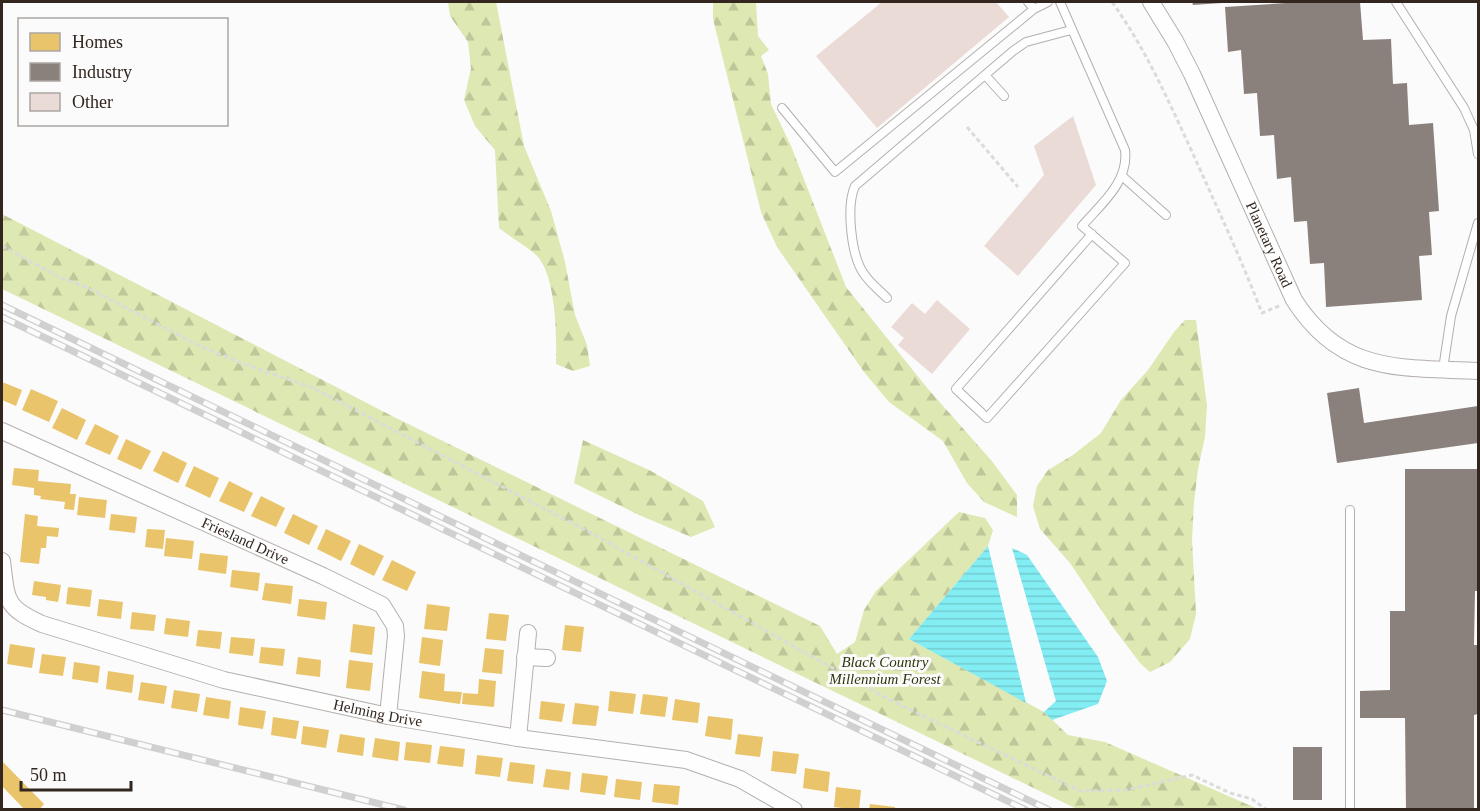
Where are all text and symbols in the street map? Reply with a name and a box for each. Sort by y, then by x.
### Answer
legend [18,18,228,126]
text: Homes [72,32,123,52]
text: Industry [72,62,132,82]
text: Other [72,92,113,112]
street label: Planetary Road [1243,199,1295,290]
street label: Friesland Drive [199,514,292,568]
park label: Black Country Millennium Forest [828,654,942,687]
street label: Helming Drive [332,696,424,730]
scale bar [21,754,130,792]
text: 50 m [30,765,67,785]

